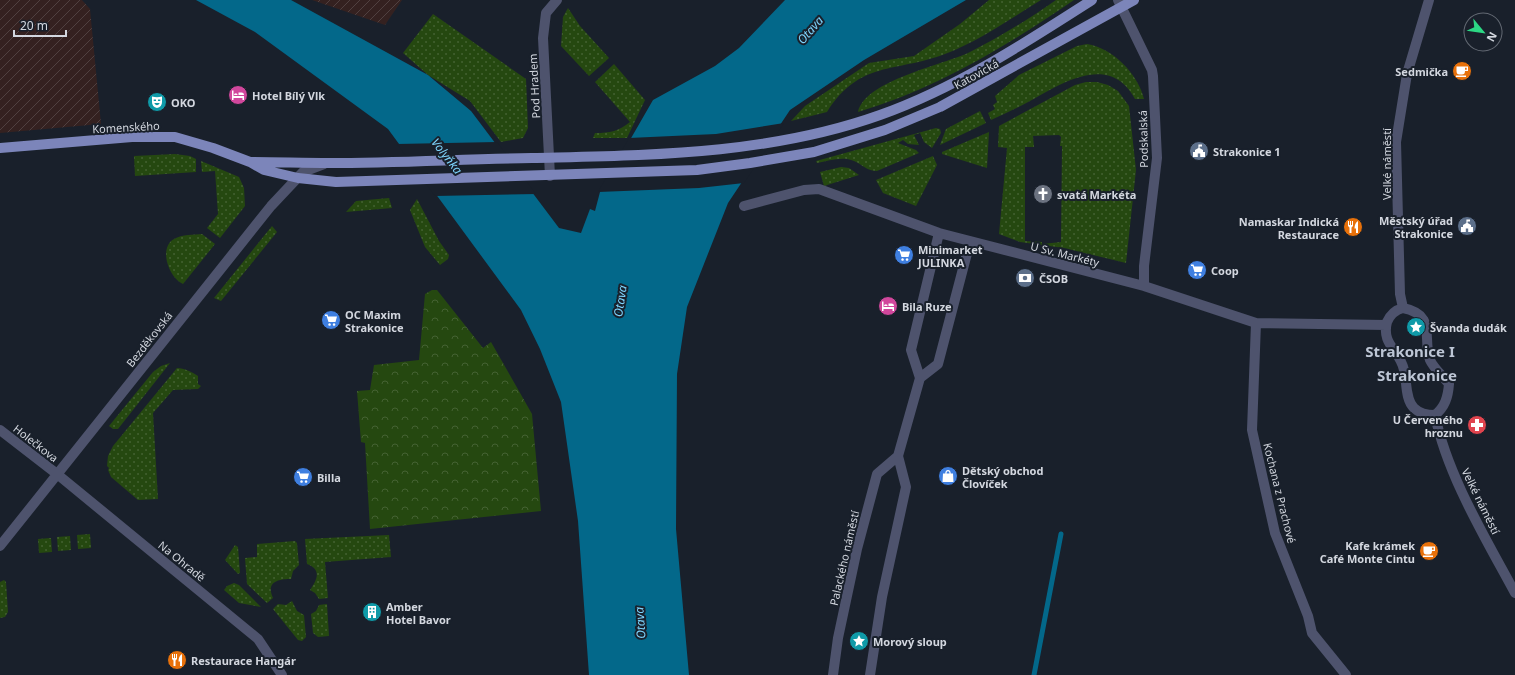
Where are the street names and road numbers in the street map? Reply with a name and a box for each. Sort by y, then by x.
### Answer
street label: Pod Hradem [525,53,543,119]
street label: Katovická [951,56,1001,92]
street label: Podskalská [1135,110,1151,168]
street label: Komenského [92,118,160,136]
street label: Velké náměstí [1379,127,1394,200]
street label: U Sv. Markéty [1029,238,1101,270]
street label: Bezděkovská [123,308,175,370]
street label: Holečkova [10,421,62,465]
street label: Kochana z Prachové [1260,441,1300,545]
street label: Velké náměstí [1458,465,1504,538]
street label: Palackého náměstí [826,508,862,607]
street label: Na Ohradě [155,537,209,585]

